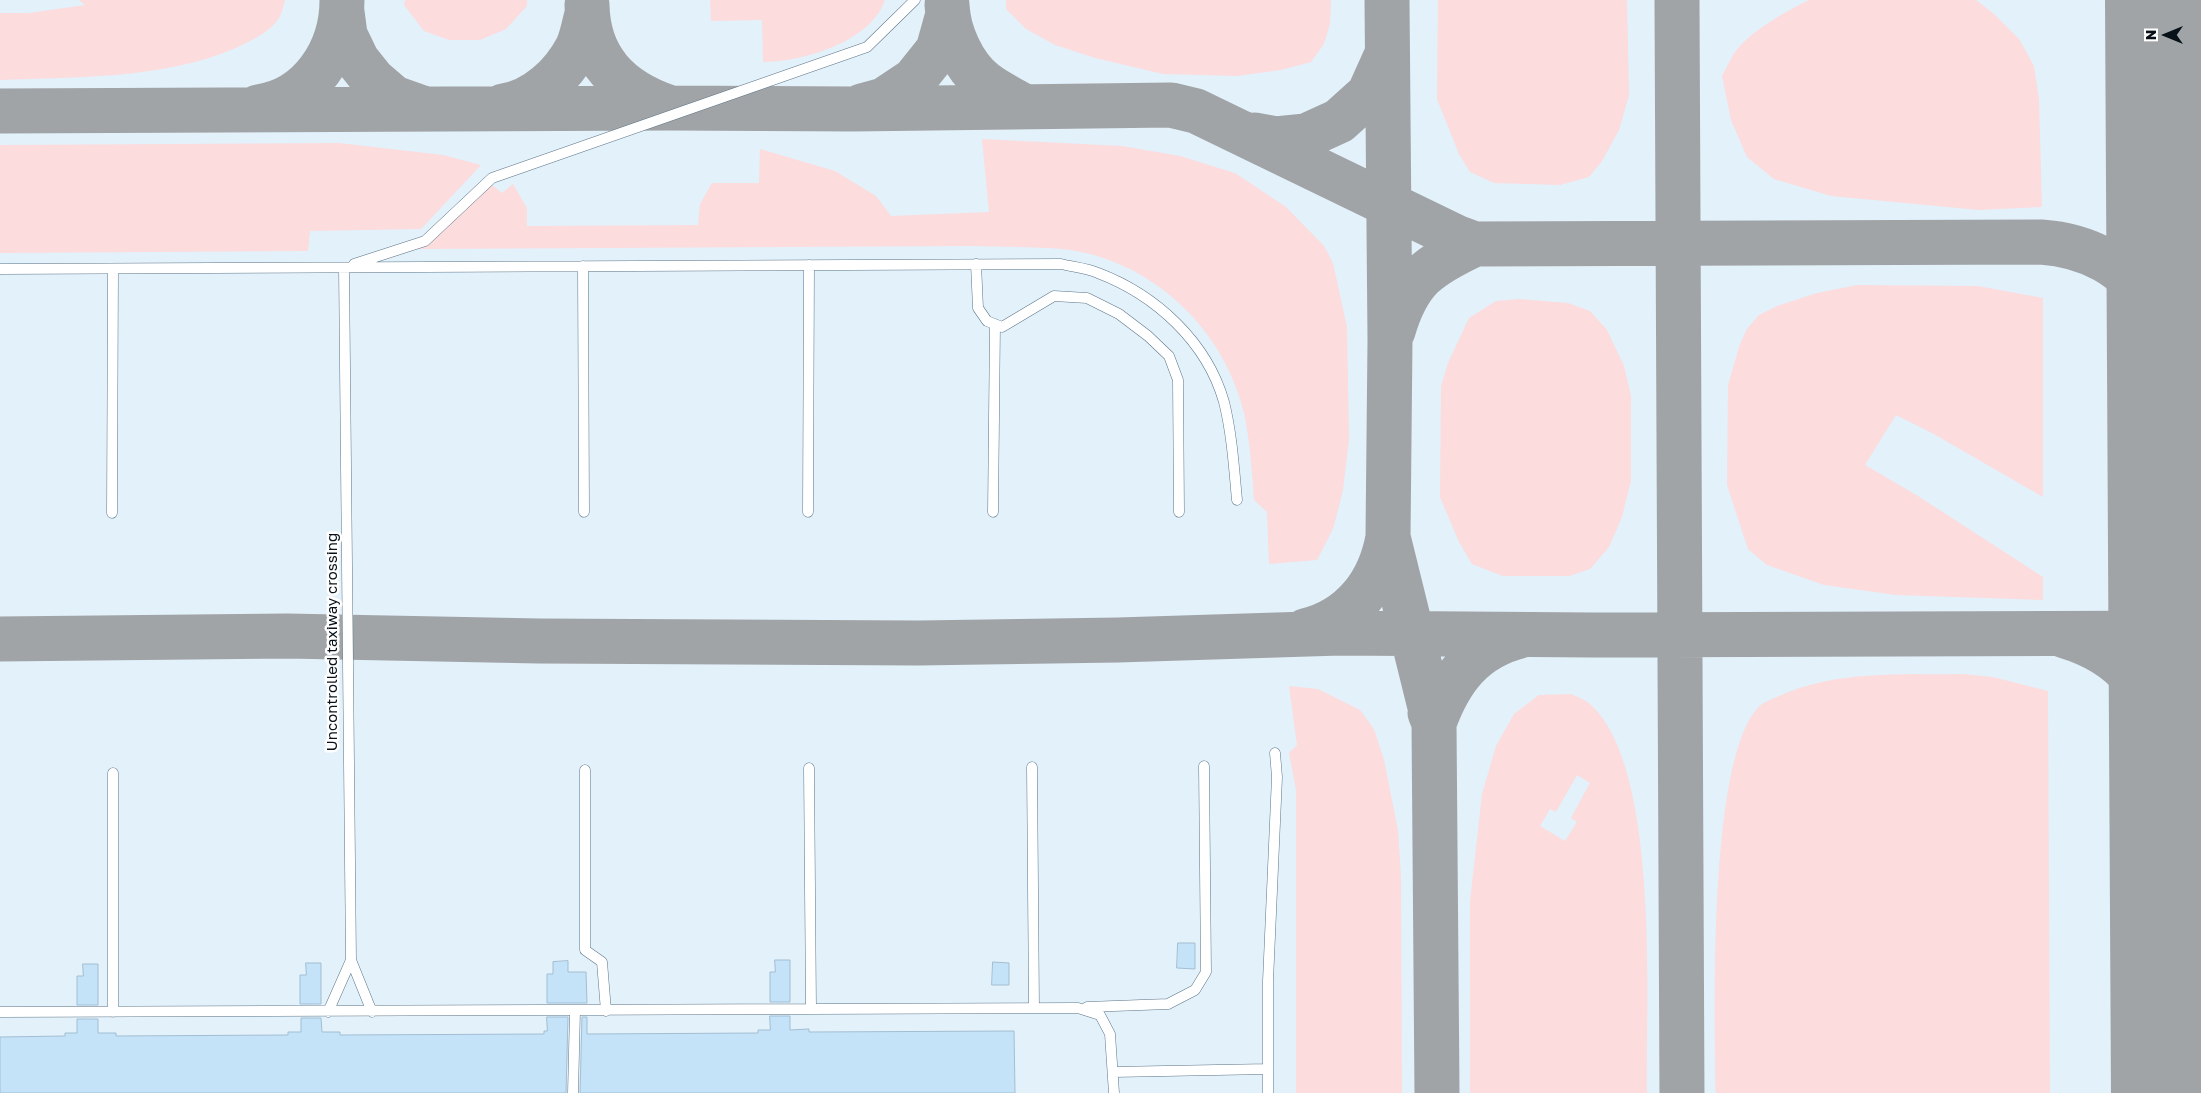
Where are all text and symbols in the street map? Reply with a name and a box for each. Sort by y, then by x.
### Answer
north arrow [2141,10,2191,60]
text: N [2142,30,2159,40]
street label: Uncontrolled taxiway crossing [323,533,341,751]

